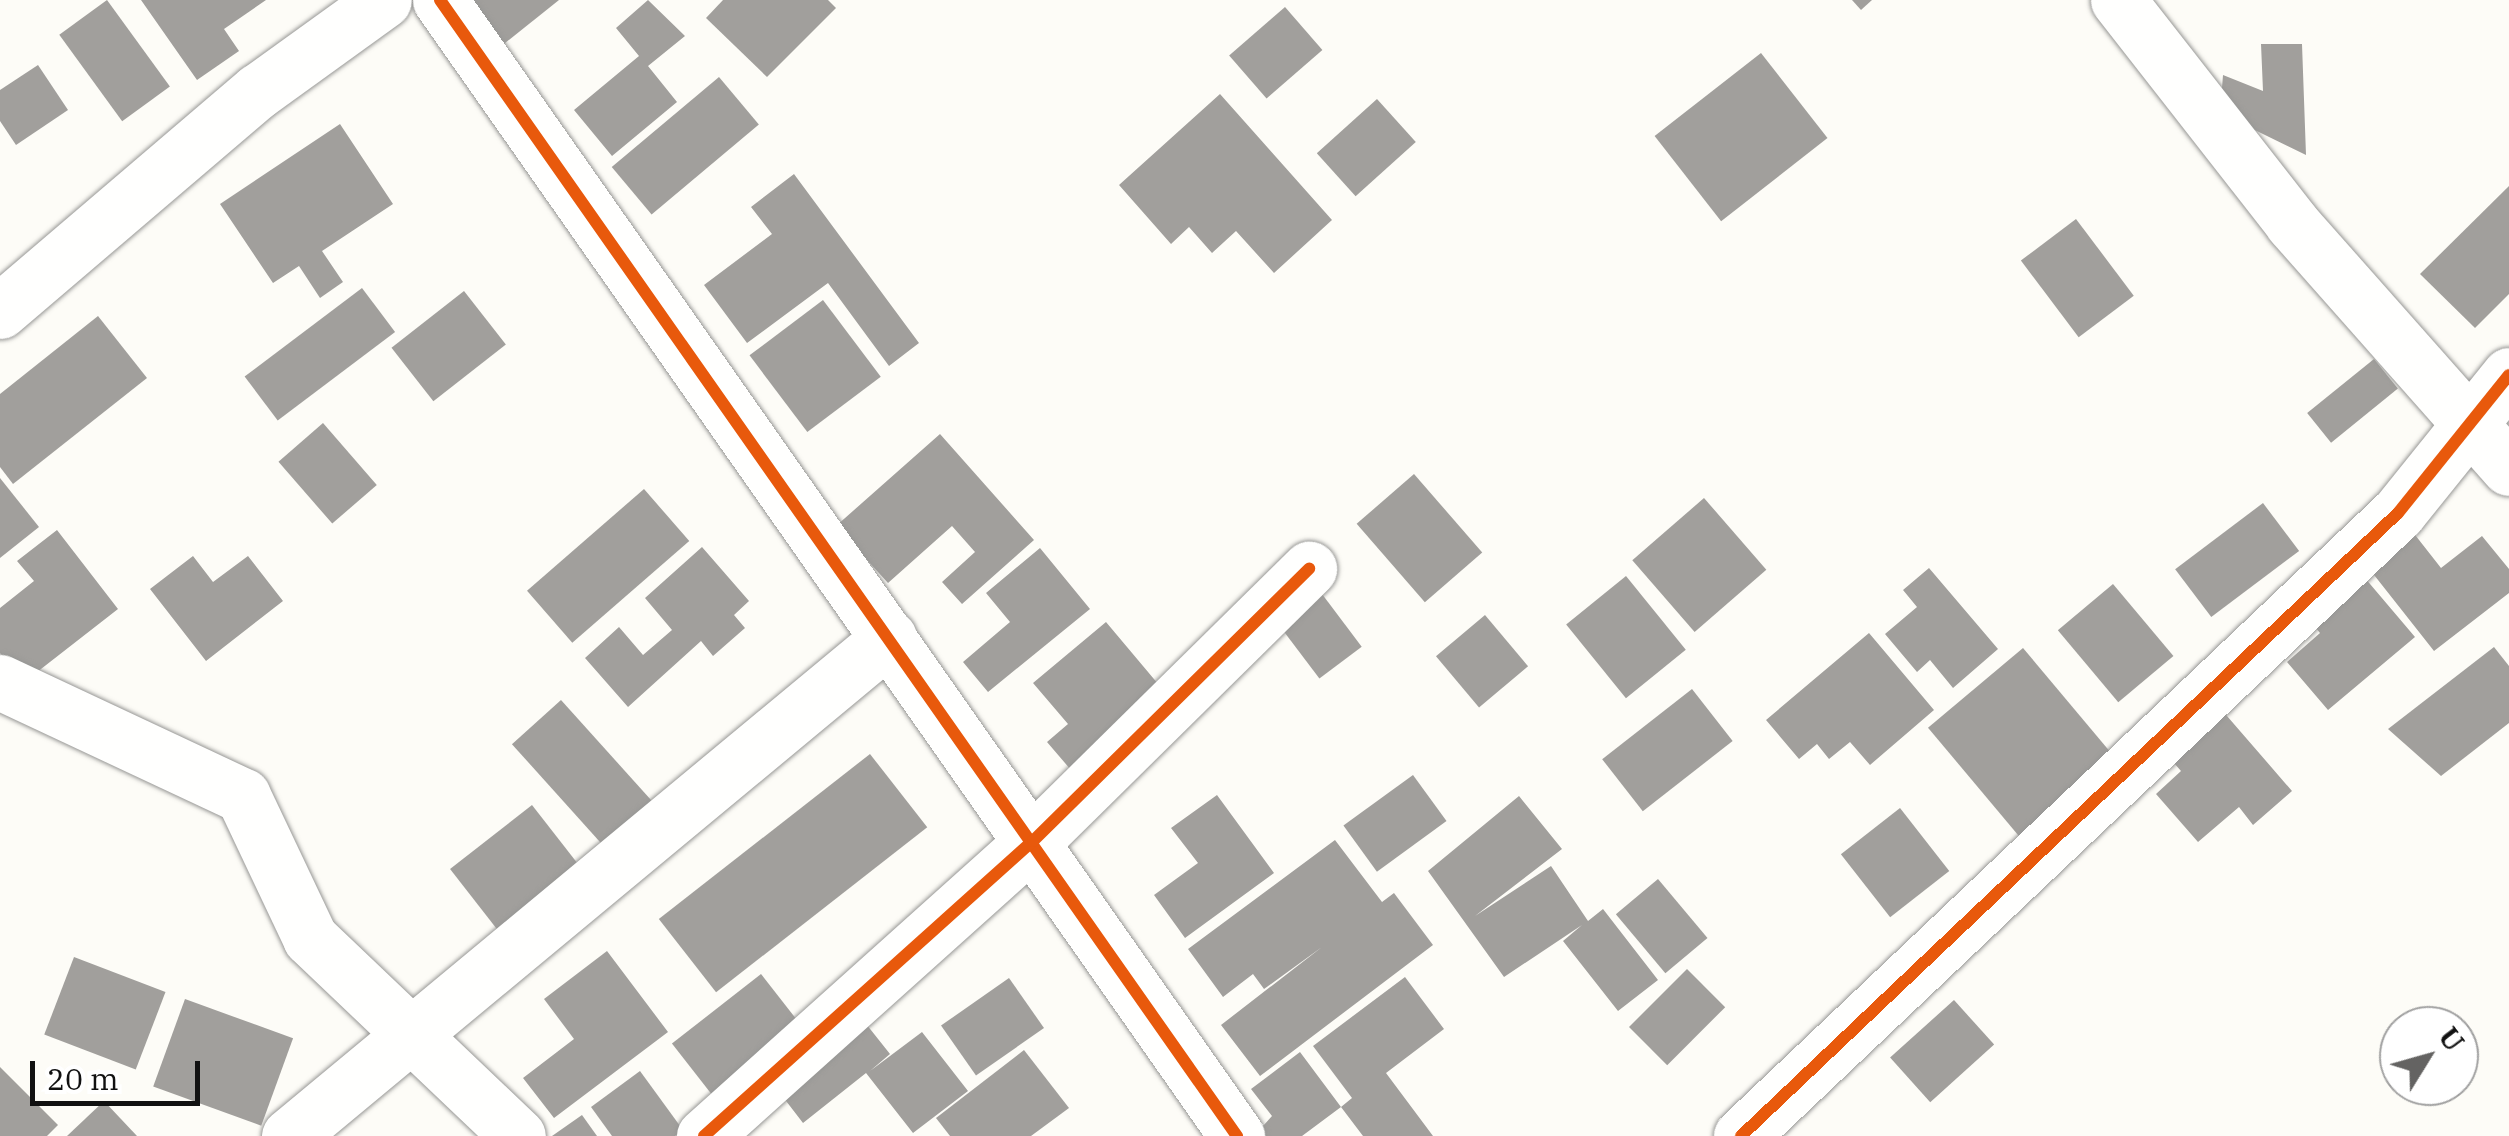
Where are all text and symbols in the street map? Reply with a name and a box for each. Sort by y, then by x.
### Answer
north arrow [2379,1006,2479,1106]
text: U [2430,1019,2473,1059]
scale bar [35,1041,205,1103]
text: 20 m [47,1059,119,1098]

